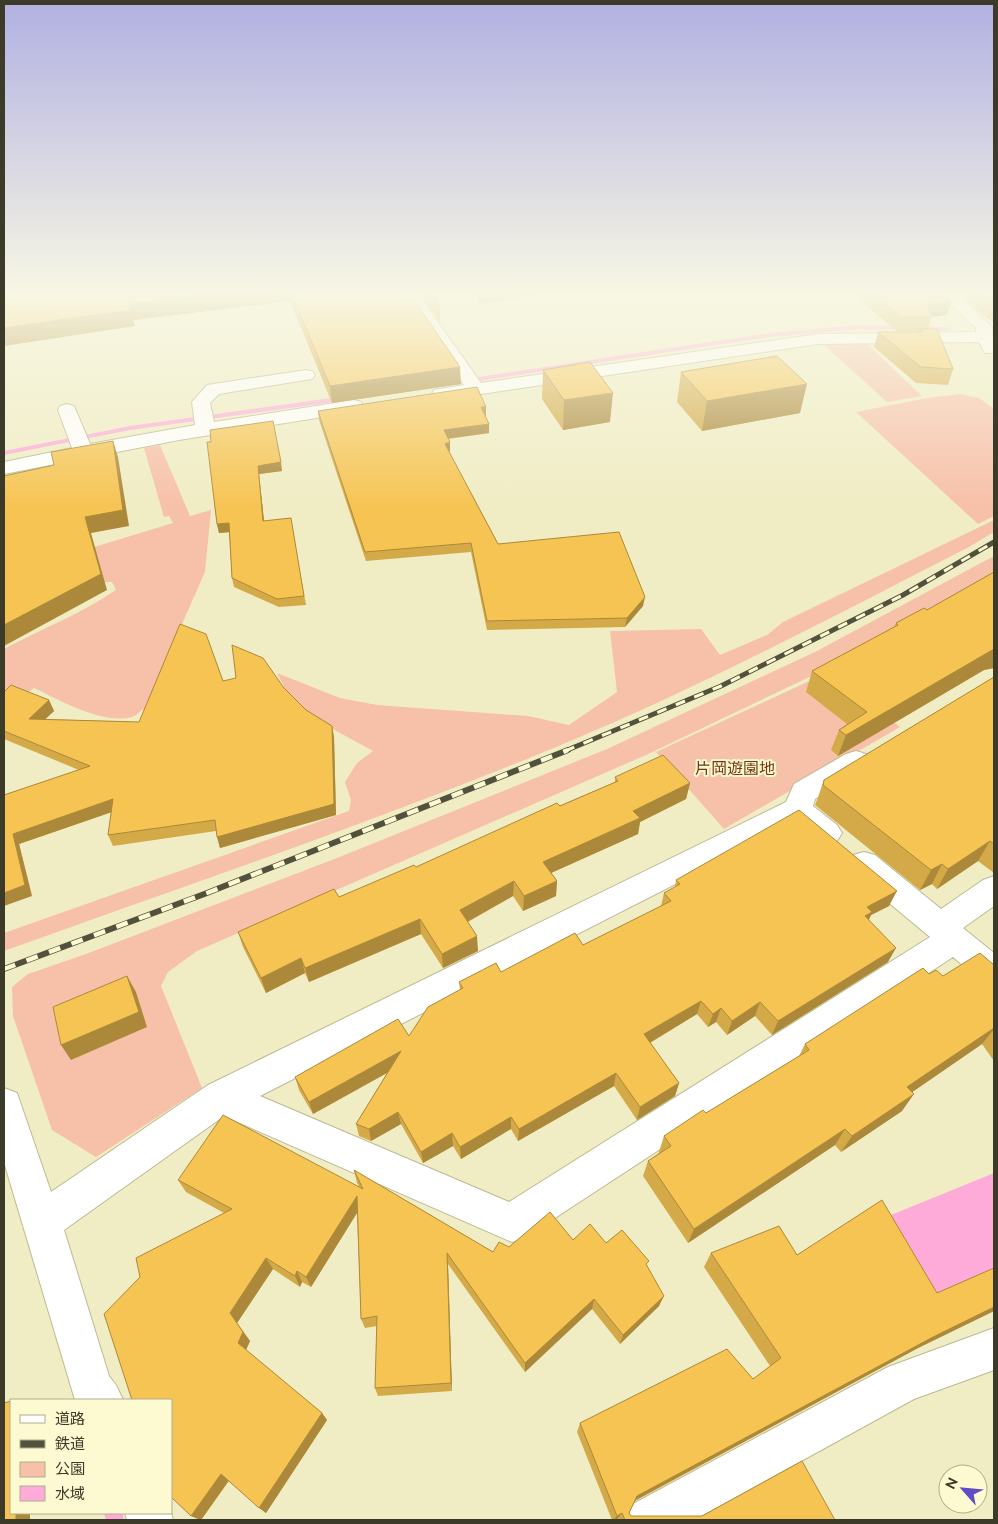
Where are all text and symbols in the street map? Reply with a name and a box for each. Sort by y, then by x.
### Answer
park label: 片岡遊園地 [695,759,775,778]
legend [10,1399,172,1514]
text: 道路 [55,1410,85,1428]
text: 鉄道 [55,1435,85,1453]
text: 公園 [55,1460,85,1478]
north arrow [938,1464,988,1514]
text: N [942,1475,961,1491]
text: 水域 [55,1485,85,1503]

